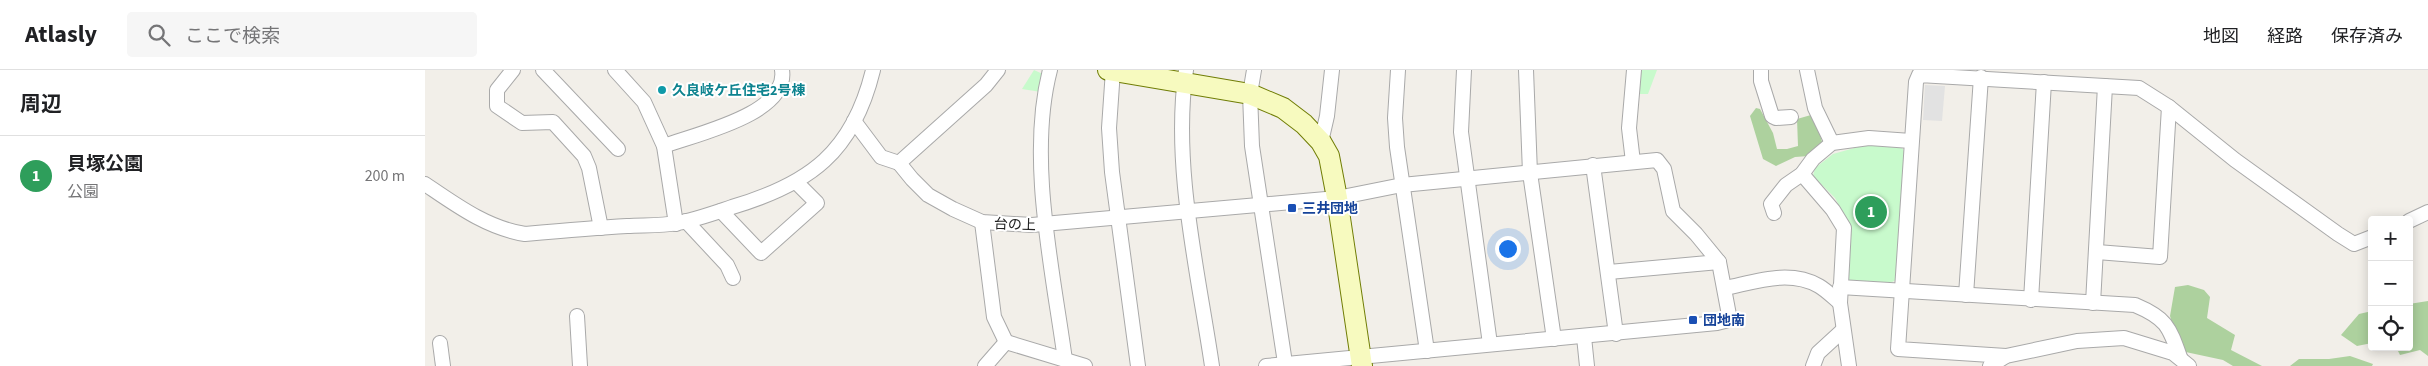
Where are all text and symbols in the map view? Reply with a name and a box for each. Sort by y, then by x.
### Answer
search box [127,12,477,57]
text: Atlasly [25,17,97,52]
icon: search [145,21,173,49]
text: ここで検索 [185,23,280,50]
text: 地図 [2203,24,2239,49]
text: 経路 [2267,24,2303,49]
text: 保存済み [2331,24,2403,49]
place label: 久良岐ケ丘住宅2号棟 [672,81,805,101]
marker: 久良岐ケ丘住宅2号棟 [656,84,668,96]
text: 周辺 [20,89,62,119]
text: 貝塚公園 [67,151,143,178]
text: 1 [32,165,40,187]
text: 200 m [365,165,405,187]
text: 公園 [67,181,99,203]
pin: 1 [1855,193,1887,231]
place label: 三井団地 [1302,199,1358,219]
marker: 三井団地 [1286,202,1298,214]
street label: 台の上 [994,214,1036,236]
map controls [2368,216,2413,351]
button: + [2368,216,2413,261]
your location [1495,236,1521,262]
button: − [2368,261,2413,306]
button: locate [2368,306,2413,351]
place label: 団地南 [1703,311,1745,331]
marker: 団地南 [1687,314,1699,326]

